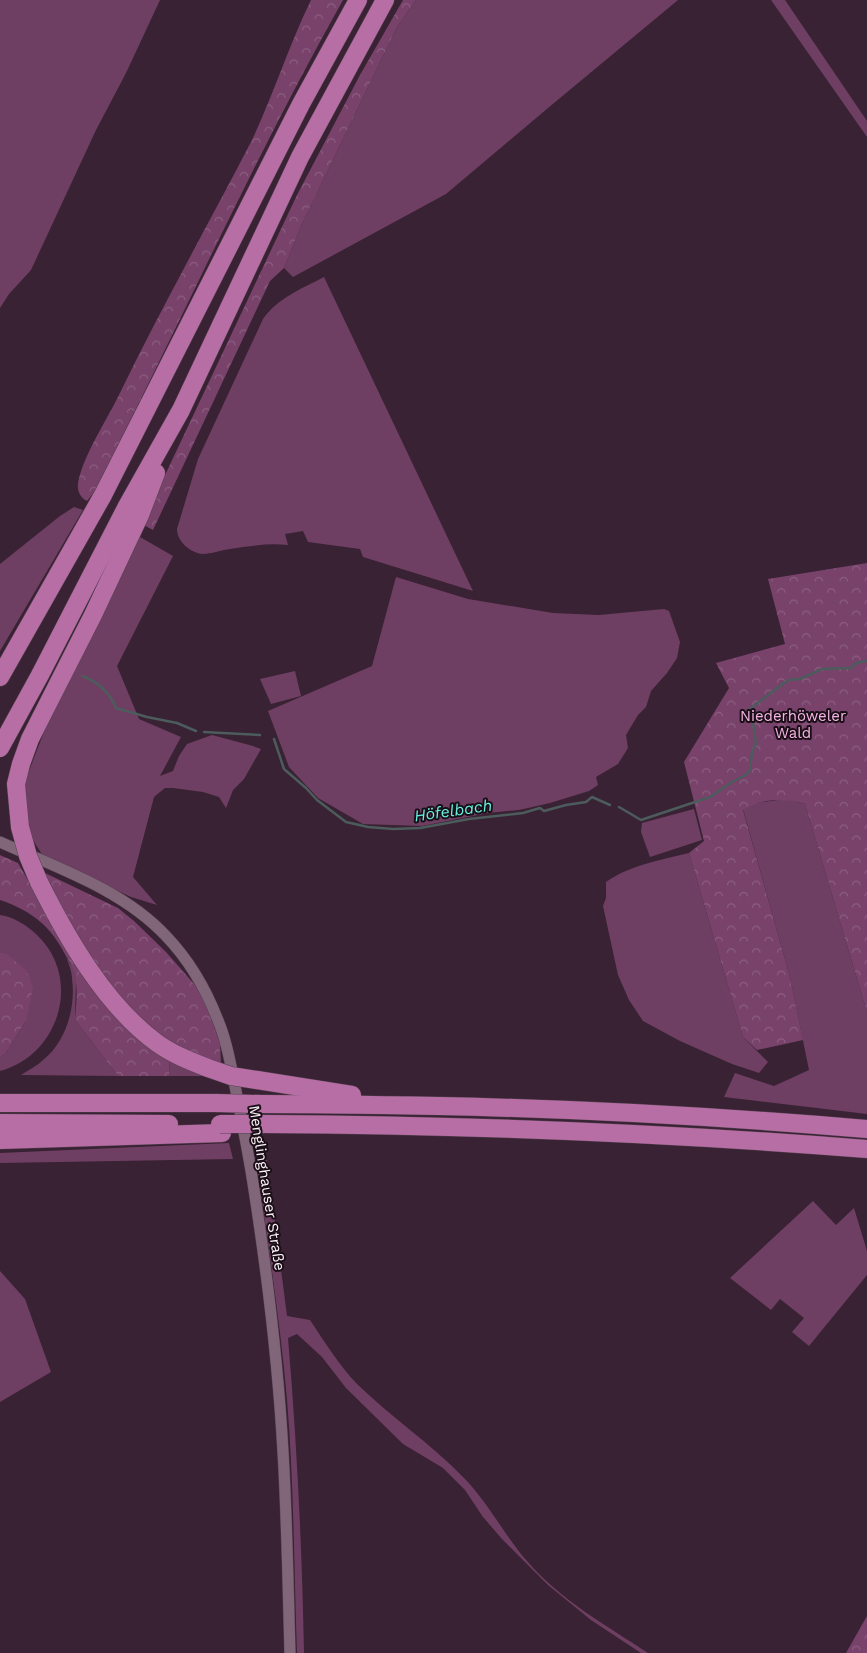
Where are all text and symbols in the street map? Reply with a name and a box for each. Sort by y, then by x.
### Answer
park label: Niederhöweler Wald [740,707,846,742]
water label: Höfelbach [413,796,493,825]
street label: Menglinghauser Straße [245,1104,289,1272]

